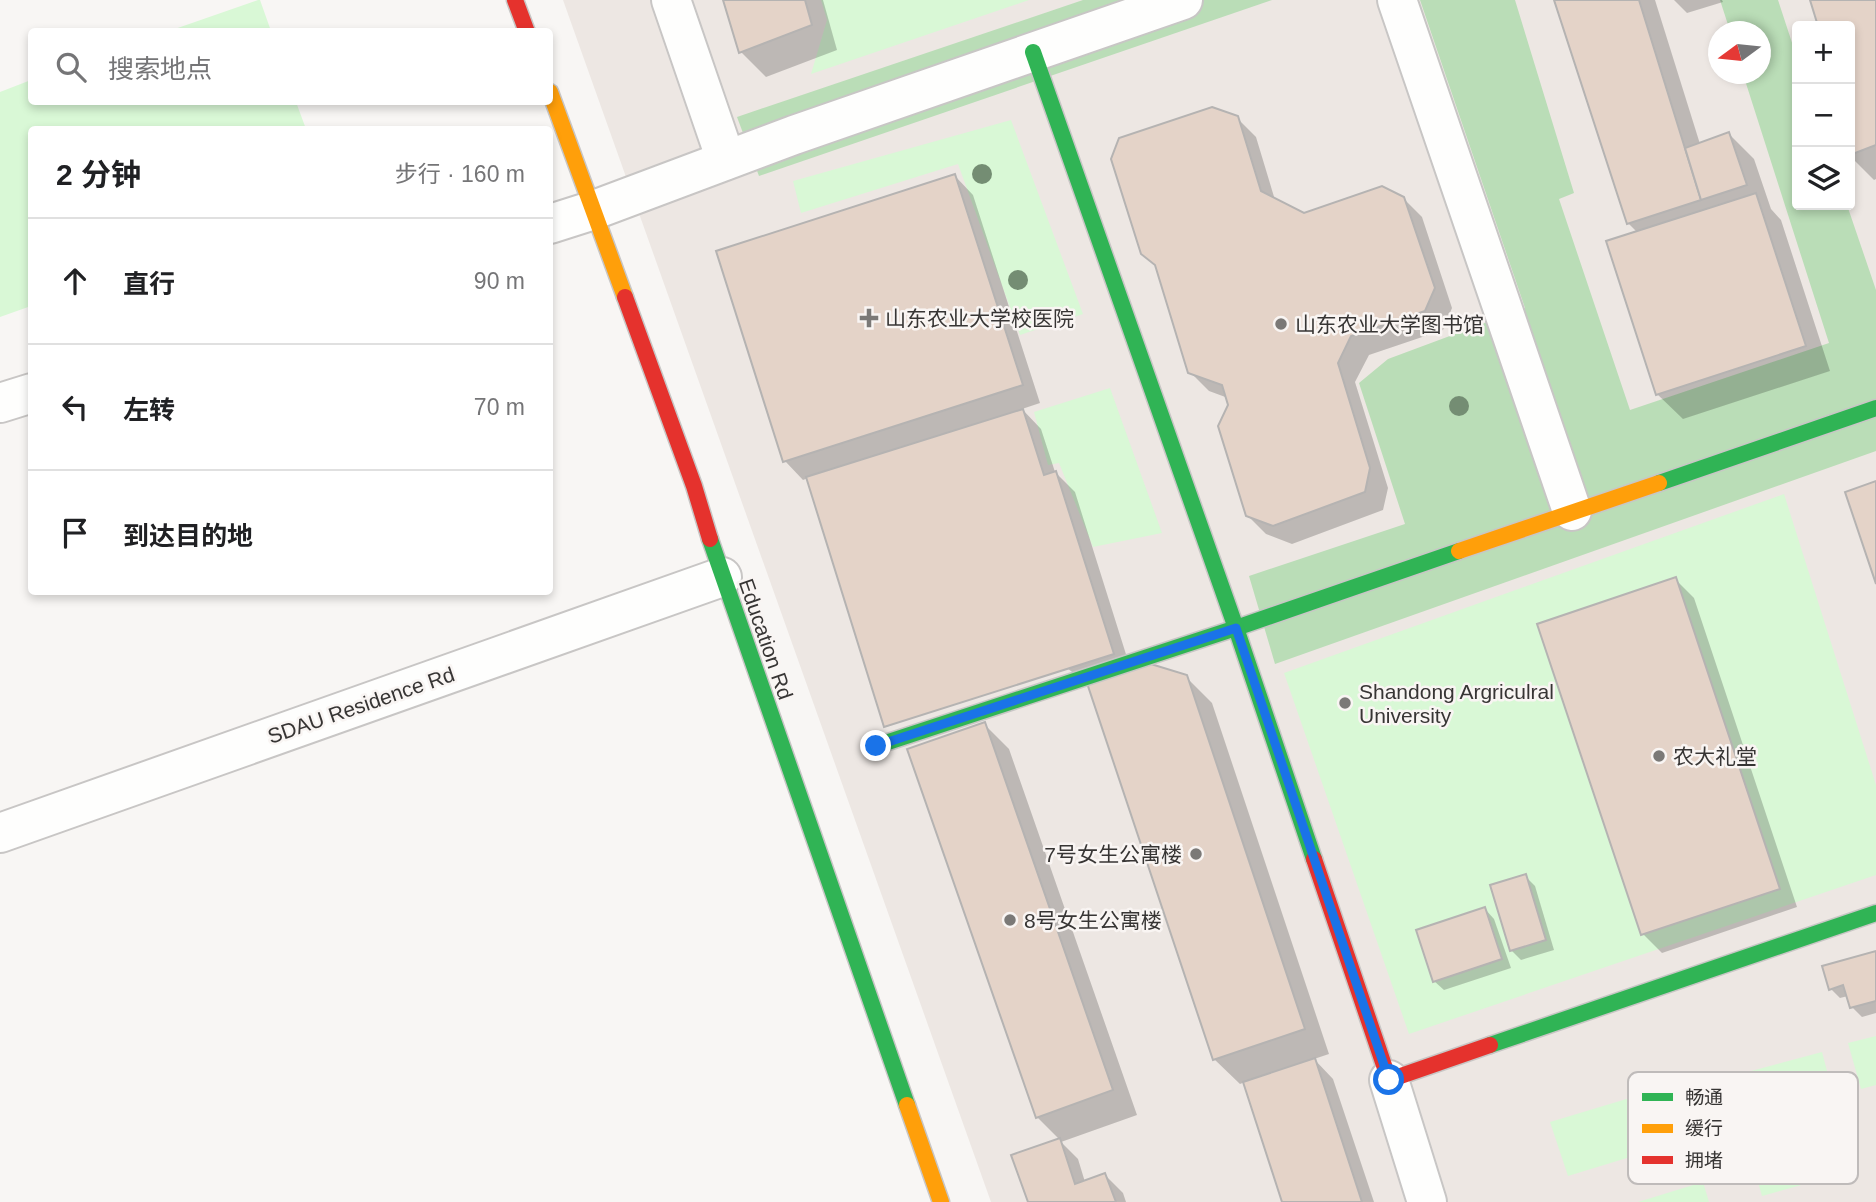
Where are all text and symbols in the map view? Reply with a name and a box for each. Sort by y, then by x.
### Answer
north arrow [1708,21,1771,84]
map controls [1792,21,1855,210]
button: + [1792,21,1855,84]
search box [28,28,553,105]
icon: search [52,48,90,86]
text: 搜索地点 [108,54,212,84]
button: − [1792,84,1855,147]
button: layers [1792,147,1855,210]
text: 2 分钟 [56,158,141,191]
text: 步行 · 160 m [395,161,525,187]
icon: ahead [56,262,94,300]
text: 90 m [474,268,525,294]
text: 直行 [123,269,175,299]
place label: 山东农业大学校医院 [885,307,1074,330]
marker: 山东农业大学校医院 [859,308,879,328]
place label: 山东农业大学图书馆 [1295,313,1484,336]
marker: 山东农业大学图书馆 [1273,316,1289,332]
icon: left [56,388,94,426]
text: 70 m [474,394,525,420]
text: 左转 [123,395,175,425]
icon: arrive [56,514,94,552]
text: 到达目的地 [123,521,253,551]
street label: Education Rd [735,576,797,702]
street label: SDAU Residence Rd [265,662,457,748]
place label: Shandong Argriculral University [1359,680,1554,727]
marker: Shandong Argriculral University [1337,695,1353,711]
route end [860,730,891,761]
place label: 农大礼堂 [1673,745,1757,768]
marker: 农大礼堂 [1651,748,1667,764]
place label: 7号女生公寓楼 [1044,843,1182,866]
marker: 7号女生公寓楼 [1188,846,1204,862]
place label: 8号女生公寓楼 [1024,909,1162,932]
marker: 8号女生公寓楼 [1002,912,1018,928]
route start [1373,1064,1404,1095]
legend [1628,1072,1858,1184]
text: 畅通 [1685,1087,1723,1108]
text: 缓行 [1685,1118,1723,1139]
text: 拥堵 [1685,1150,1723,1171]

